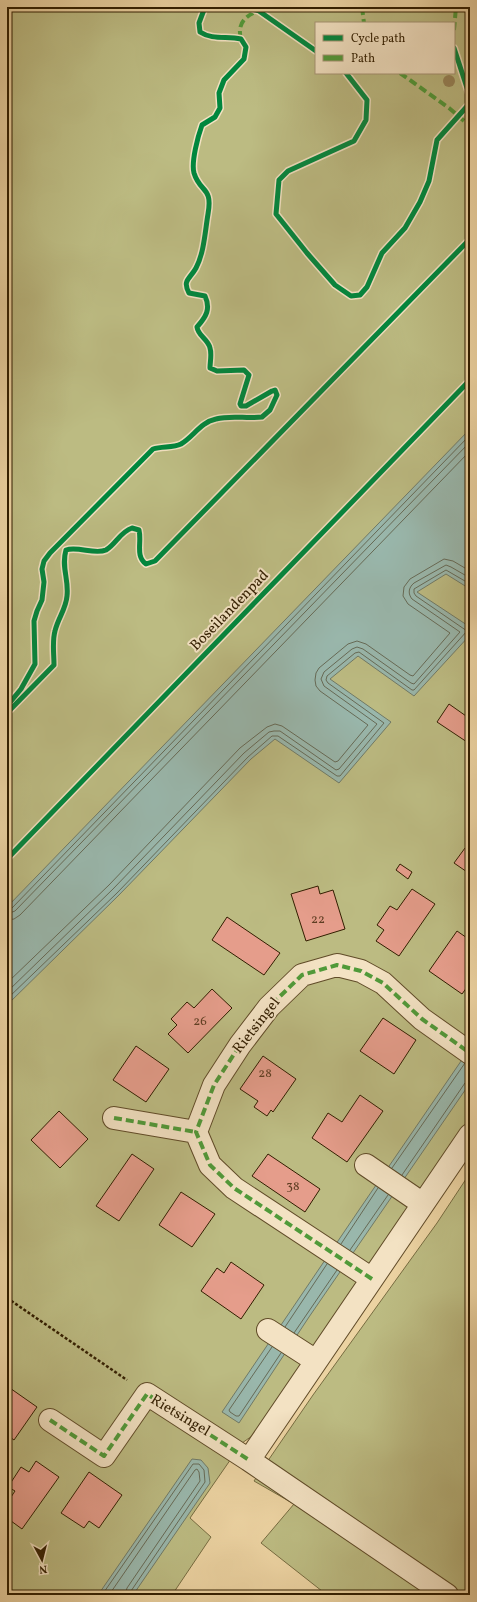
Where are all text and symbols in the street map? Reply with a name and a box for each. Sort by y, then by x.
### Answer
legend [315,22,455,74]
text: Cycle path [351,31,406,47]
text: Path [351,51,375,67]
street label: Boseilandenpad [186,566,274,656]
house number: 22 [311,911,325,929]
street label: Rietsingel [228,993,286,1059]
house number: 26 [193,1013,207,1031]
house number: 28 [258,1065,272,1083]
house number: 38 [286,1178,300,1196]
street label: Rietsingel [146,1390,214,1442]
north arrow [22,1540,62,1580]
text: N [38,1561,48,1576]

